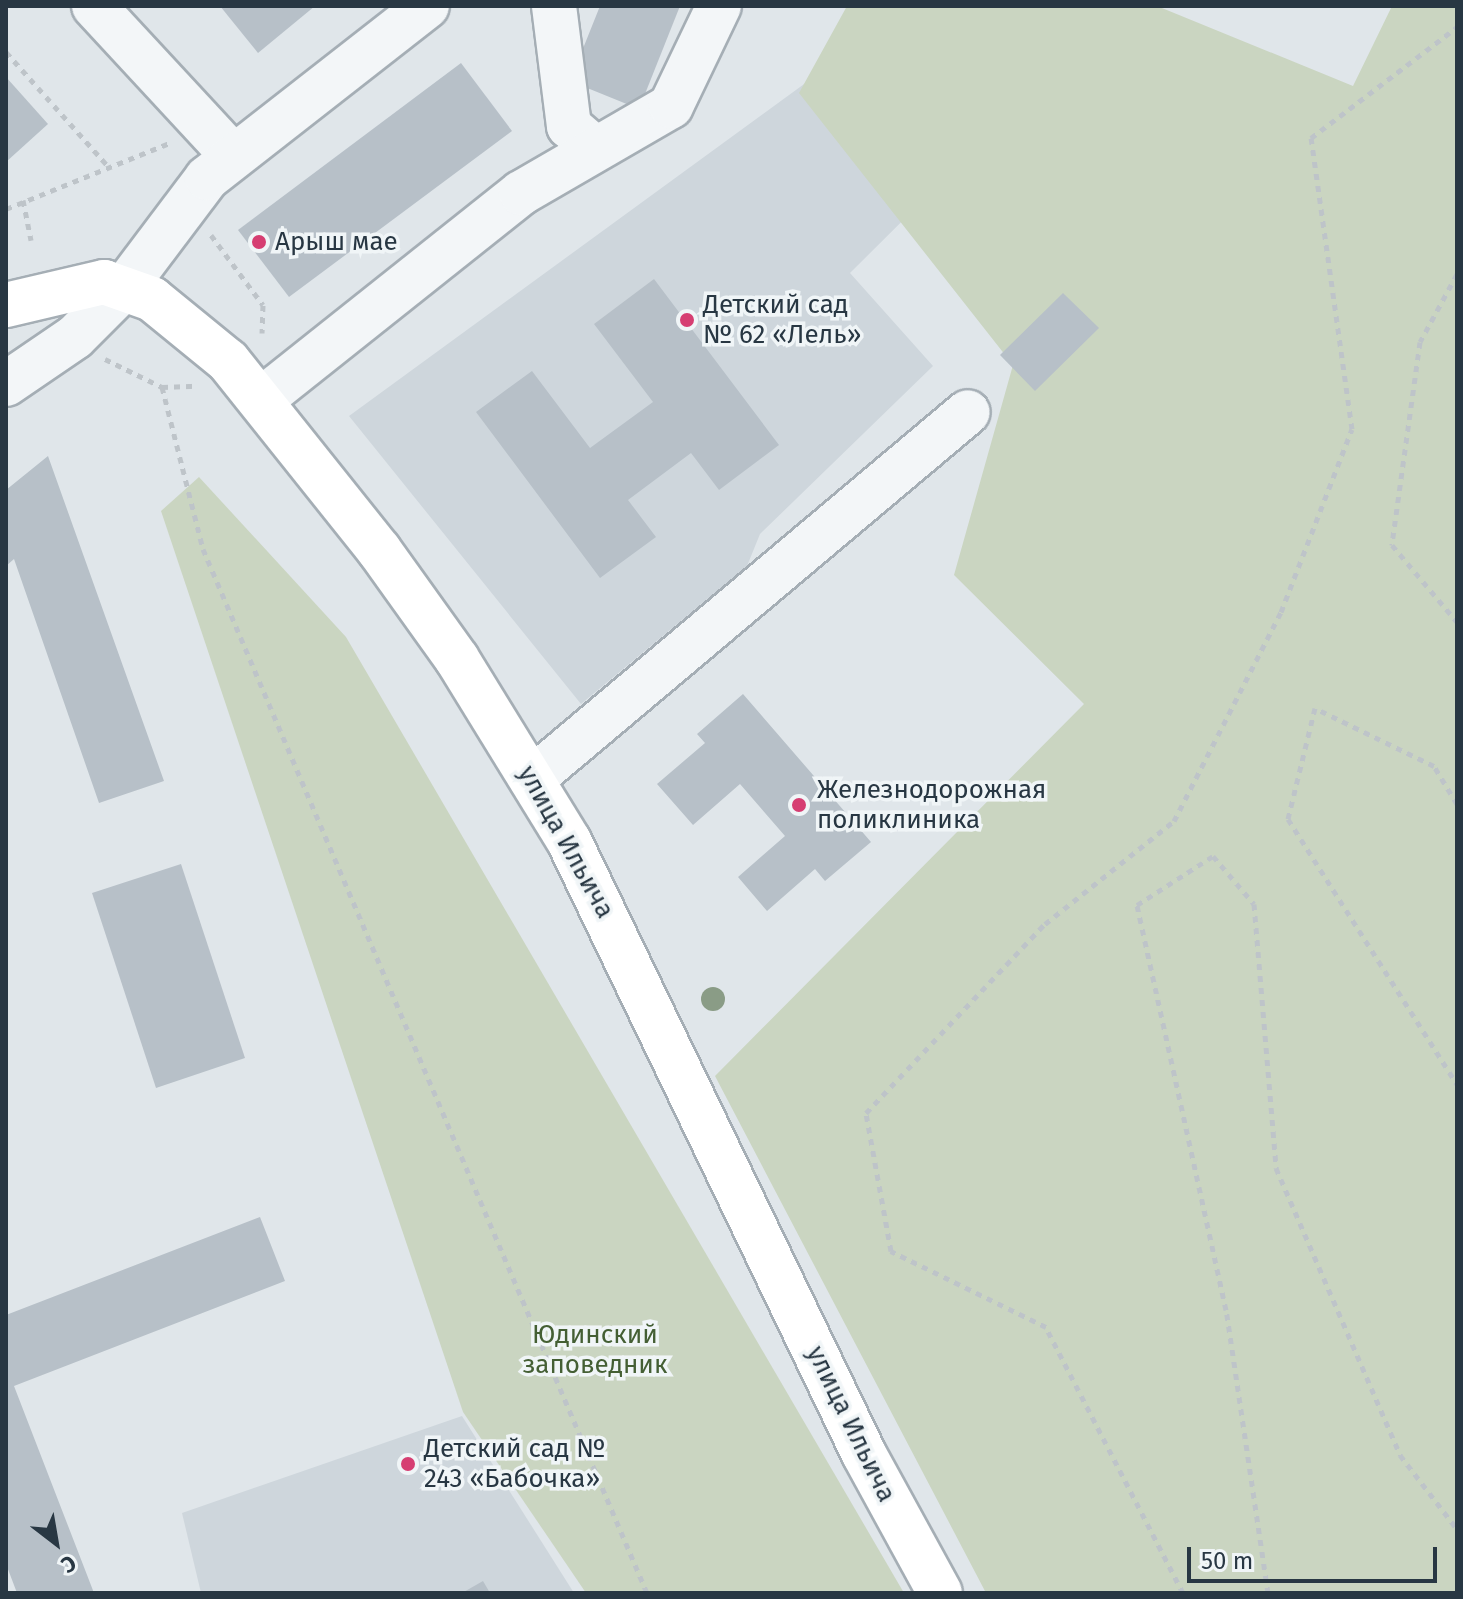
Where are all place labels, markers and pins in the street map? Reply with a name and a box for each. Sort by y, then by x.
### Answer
place label: Арыш мае [275,226,398,258]
marker: Арыш мае [250,233,268,251]
place label: Детский сад № 62 «Лель» [703,289,861,350]
marker: Детский сад № 62 «Лель» [678,311,696,329]
place label: Железнодорожная поликлиника [817,774,1046,836]
marker: Железнодорожная поликлиника [788,794,810,816]
place label: Детский сад № 243 «Бабочка» [424,1433,605,1494]
marker: Детский сад № 243 «Бабочка» [399,1455,417,1473]

